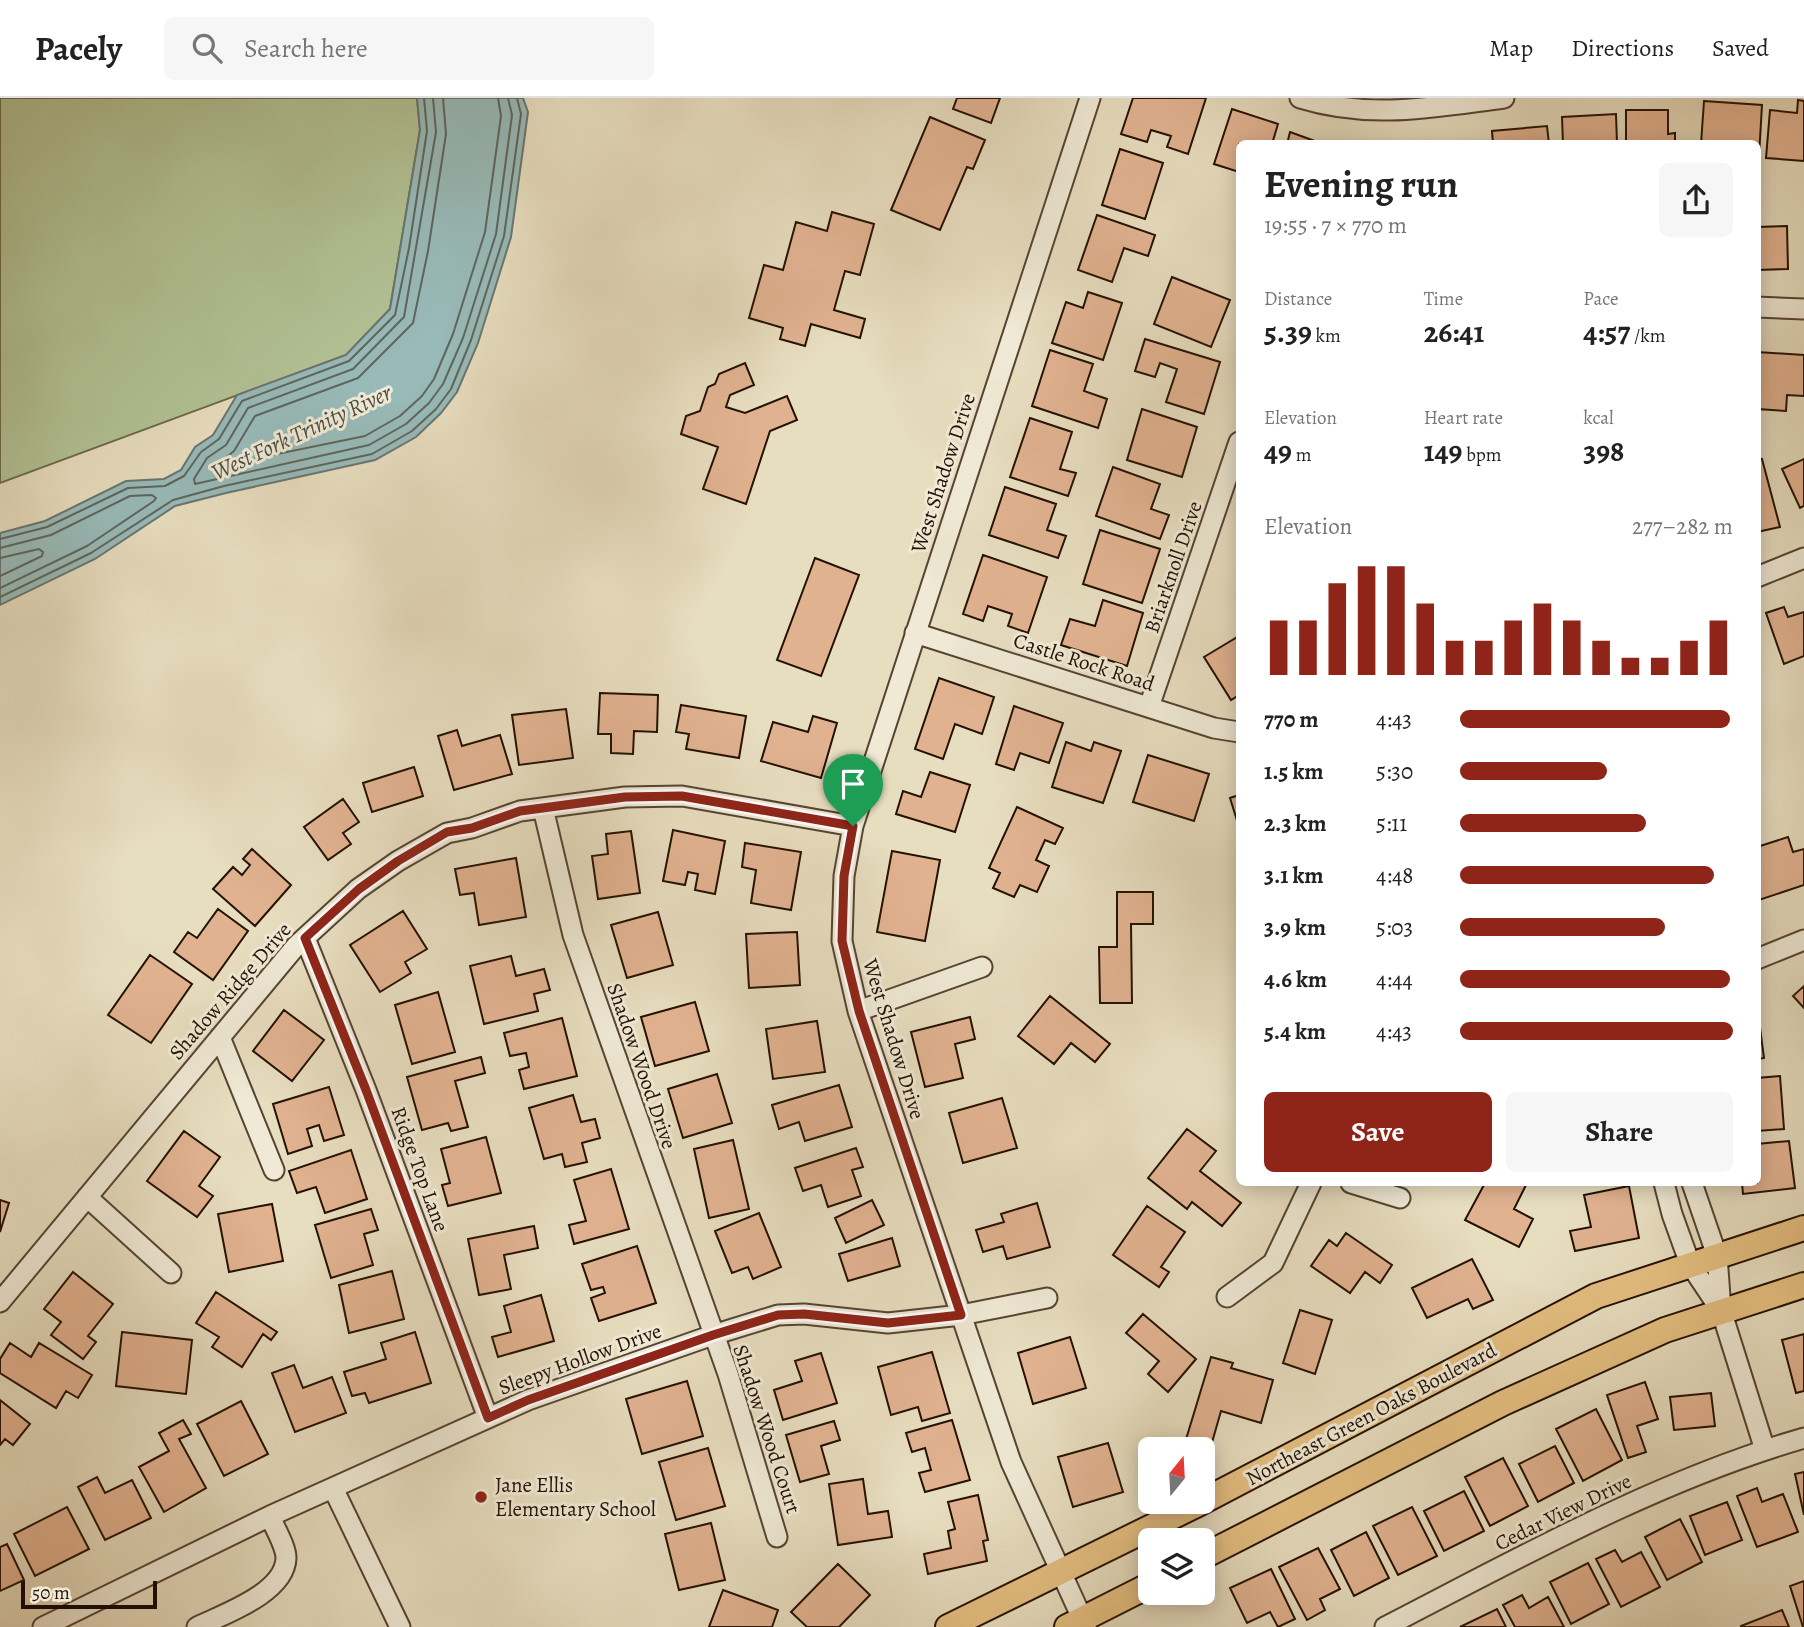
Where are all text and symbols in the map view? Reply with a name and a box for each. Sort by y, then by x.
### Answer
search box [164,17,654,80]
text: Pacely [35,26,122,71]
icon: search [188,29,226,67]
text: Search here [244,31,368,66]
text: Map [1489,32,1533,64]
text: Directions [1571,32,1674,64]
text: Saved [1712,32,1769,64]
text: Evening run [1264,158,1458,210]
button: share [1659,163,1733,237]
text: 19:55 · 7 × 770 m [1264,210,1407,241]
text: Distance [1264,286,1332,312]
text: Time [1424,286,1463,312]
text: Pace [1583,286,1619,312]
text: 5.39 [1264,312,1312,352]
text: 26:41 [1424,312,1484,352]
text: 4:57 [1583,312,1630,352]
text: km [1312,323,1341,349]
text: /km [1630,323,1665,349]
water label: West Fork Trinity River [206,377,397,488]
street label: West Shadow Drive [904,390,982,557]
text: Elevation [1264,405,1337,431]
text: Heart rate [1424,405,1503,431]
text: kcal [1583,405,1614,431]
text: 49 [1264,431,1292,471]
text: 149 [1424,431,1462,471]
text: 398 [1583,431,1625,471]
text: m [1292,442,1312,468]
text: bpm [1462,442,1502,468]
street label: Briarknoll Drive [1137,497,1209,637]
text: Elevation [1264,511,1352,542]
text: 277–282 m [1632,511,1733,542]
street label: Castle Rock Road [1010,626,1159,698]
text: 770 m [1264,704,1319,735]
text: 4:43 [1376,704,1412,735]
pin [823,754,883,826]
text: 1.5 km [1264,756,1324,787]
text: 5:30 [1376,756,1413,787]
icon: arrive [834,765,872,803]
text: 2.3 km [1264,808,1327,839]
text: 5:11 [1376,808,1407,839]
text: 3.1 km [1264,860,1324,891]
text: 4:48 [1376,860,1413,891]
text: 3.9 km [1264,912,1326,943]
text: 5:03 [1376,912,1413,943]
street label: Shadow Ridge Drive [163,916,297,1066]
street label: West Shadow Drive [856,954,932,1123]
text: 4.6 km [1264,964,1327,995]
text: 4:44 [1376,964,1413,995]
street label: Shadow Wood Drive [600,979,684,1153]
text: 5.4 km [1264,1016,1326,1047]
text: 4:43 [1376,1016,1412,1047]
button: Save [1264,1092,1492,1172]
button: Share [1506,1092,1733,1172]
street label: Ridge Top Lane [384,1103,456,1235]
street label: Sleepy Hollow Drive [495,1317,665,1401]
street label: Northeast Green Oaks Boulevard [1241,1336,1502,1492]
street label: Shadow Wood Court [726,1341,808,1517]
north arrow [1138,1437,1214,1514]
map controls [1138,1437,1215,1605]
street label: Cedar View Drive [1490,1467,1636,1557]
place label: Jane Ellis Elementary School [495,1471,656,1523]
marker: Jane Ellis Elementary School [473,1489,489,1505]
button: layers [1138,1528,1215,1605]
scale bar [21,1578,158,1610]
text: 50 m [32,1580,70,1606]

